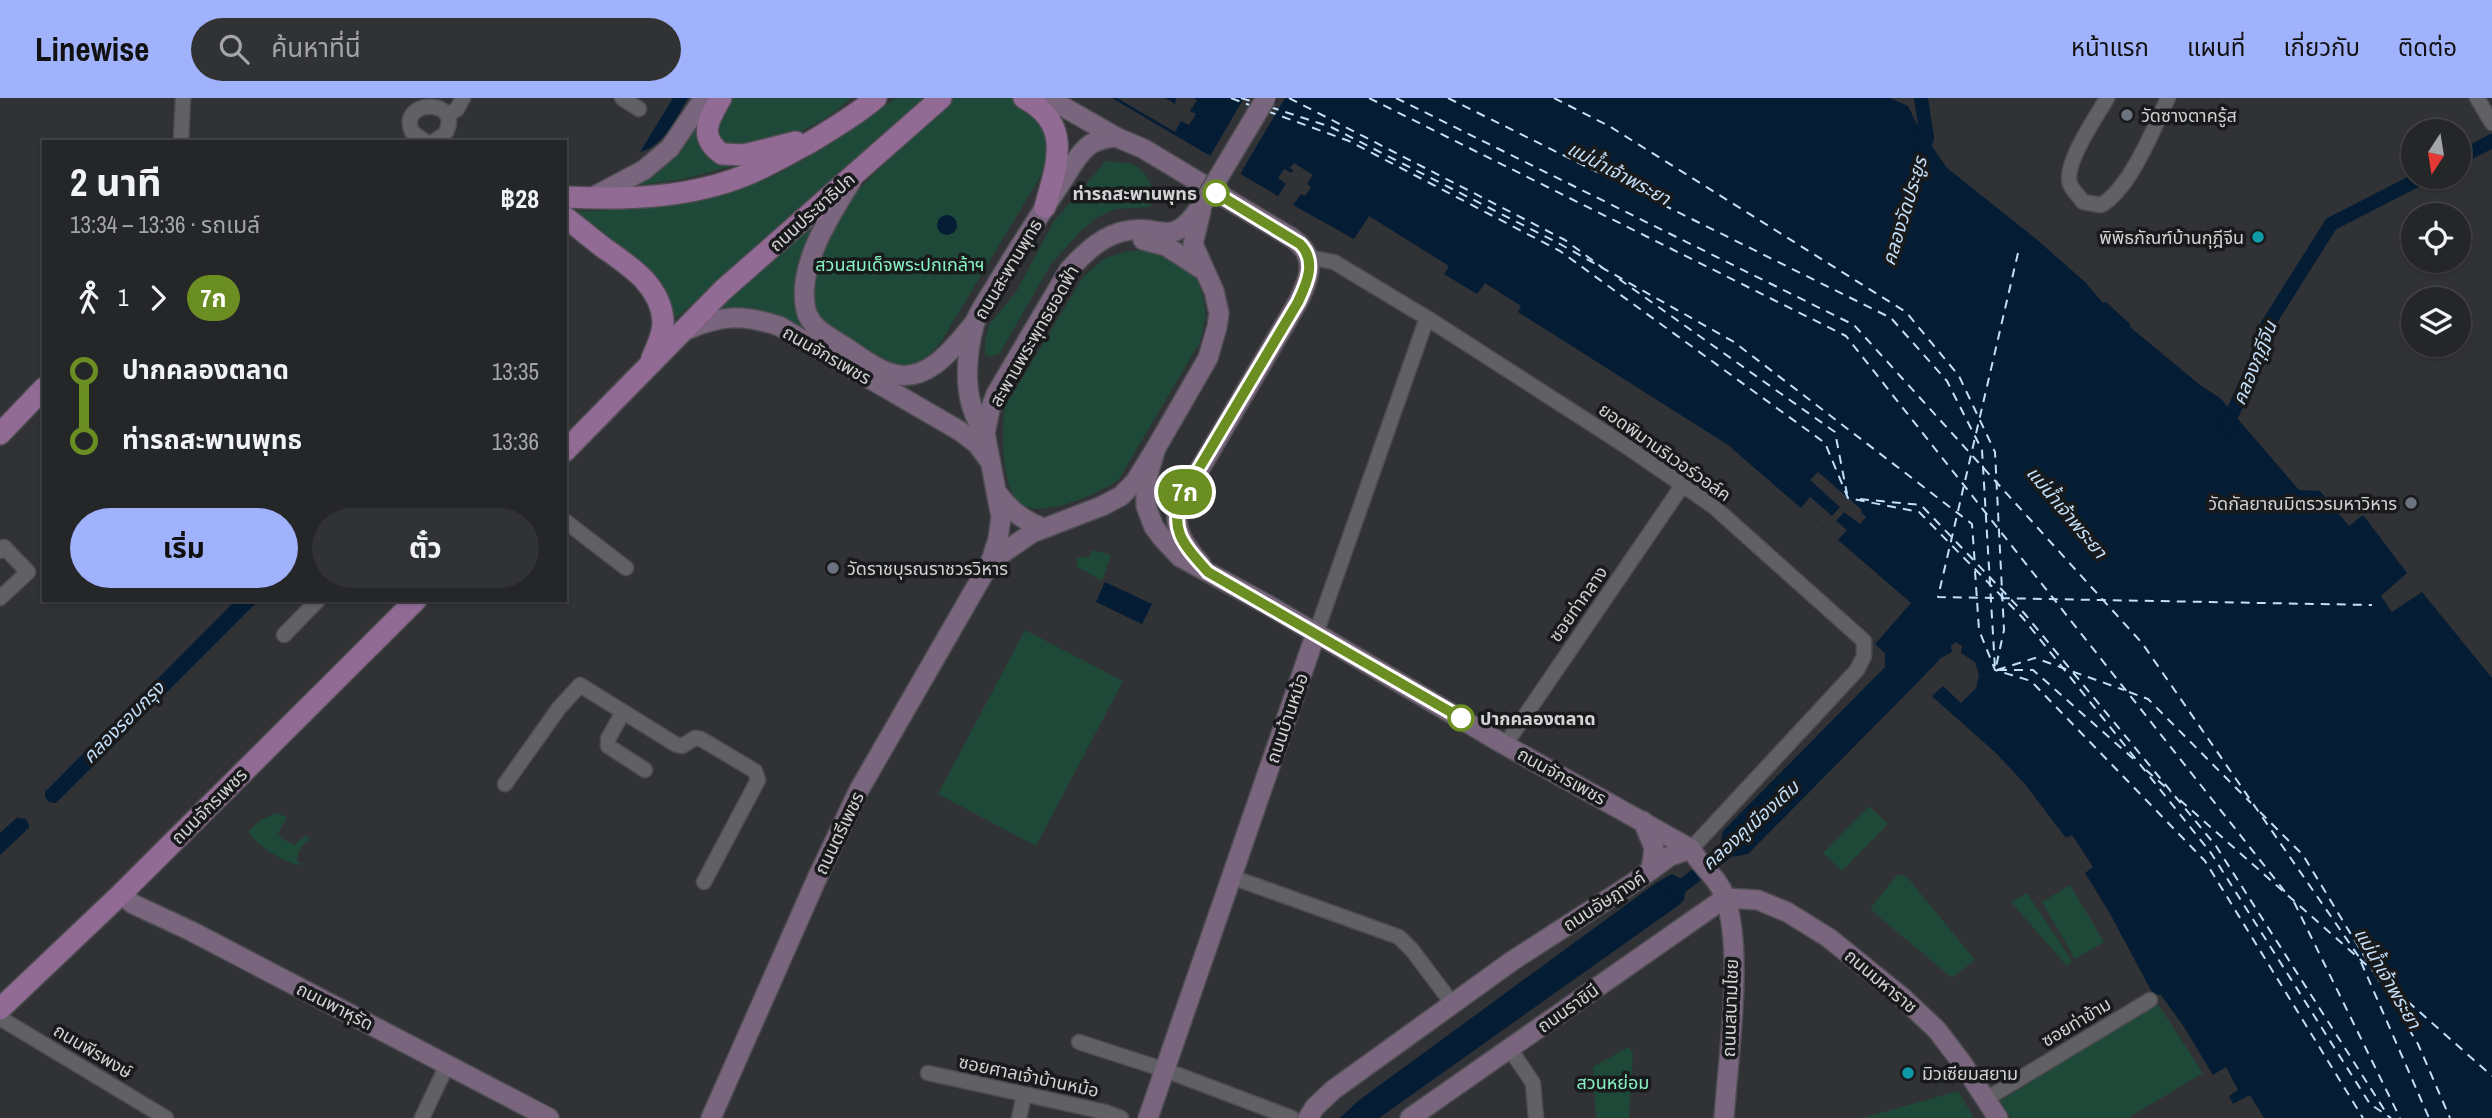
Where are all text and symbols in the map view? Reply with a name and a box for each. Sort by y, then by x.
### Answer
search box [191,18,681,81]
text: Linewise [35,27,149,71]
icon: search [215,30,253,68]
text: ค้นหาที่นี่ [271,30,361,65]
text: หน้าแรก [2071,31,2149,63]
text: แผนที่ [2187,31,2245,63]
text: เกี่ยวกับ [2283,31,2360,63]
text: ติดต่อ [2398,31,2457,63]
place label: วัดซางตาครู้ส [2141,103,2237,128]
marker: วัดซางตาครู้ส [2119,107,2135,123]
north arrow [2401,119,2471,189]
map controls [2401,119,2471,357]
water label: แม่น้ำเจ้าพระยา [1563,135,1676,212]
water label: คลองวัดประยูร [1875,152,1933,269]
text: 2 นาที [70,157,162,208]
street label: ถนนประชาธิปก [764,167,860,257]
marker: ท่ารถสะพานพุทธ [1203,180,1229,206]
text: ฿28 [500,181,539,216]
place label: ท่ารถสะพานพุทธ [1072,181,1197,206]
button: locate [2401,203,2471,273]
text: 13:34 – 13:36 · รถเมล์ [70,209,260,240]
street label: ถนนสะพานพุทธ [968,214,1048,324]
place label: พิพิธภัณฑ์บ้านกุฎีจีน [2099,225,2244,250]
marker: พิพิธภัณฑ์บ้านกุฎีจีน [2250,229,2266,245]
park label: สวนสมเด็จพระปกเกล้าฯ [815,252,985,277]
street label: สะพานพระพุทธยอดฟ้า [983,261,1085,411]
icon: walk [70,279,108,317]
icon: forward [139,279,177,317]
text: 1 [118,282,129,313]
text: 7ก [201,282,226,314]
button: layers [2401,287,2471,357]
water label: คลองกุฎีจีน [2225,316,2283,409]
street label: ถนนจักรเพชร [778,320,876,390]
text: ปากคลองตลาด [122,352,289,387]
text: 13:35 [492,356,539,387]
street label: ยอดพิมานริเวอร์วอล์ค [1594,397,1736,507]
text: ท่ารถสะพานพุทธ [122,422,302,457]
text: 13:36 [492,426,539,457]
water label: แม่น้ำเจ้าพระยา [2021,461,2114,564]
line badge: 7ก [1154,469,1216,515]
text: 7ก [1172,476,1198,508]
place label: วัดกัลยาณมิตรวรมหาวิหาร [2208,491,2397,516]
marker: วัดกัลยาณมิตรวรมหาวิหาร [2403,495,2419,511]
button: เริ่ม [70,508,298,588]
button: ตั๋ว [312,508,539,588]
place label: วัดราชบุรณราชวรวิหาร [847,556,1008,581]
marker: วัดราชบุรณราชวรวิหาร [825,560,841,576]
street label: ซอยท่ากลาง [1543,561,1613,647]
street label: ถนนบ้านหม้อ [1260,669,1314,767]
water label: คลองรอบกรุง [76,675,170,769]
marker: ปากคลองตลาด [1448,705,1474,731]
place label: ปากคลองตลาด [1480,706,1596,731]
street label: ถนนจักรเพชร [1513,741,1611,811]
street label: ถนนจักรเพชร [165,762,253,850]
water label: คลองคูเมืองเดิม [1696,773,1805,876]
street label: ถนนตรีเพชร [808,787,870,879]
street label: ถนนอัษฎางค์ [1558,865,1650,937]
water label: แม่น้ำเจ้าพระยา [2349,923,2428,1034]
street label: ถนนมหาราช [1839,943,1923,1019]
street label: ถนนสนามไชย [1716,958,1744,1058]
street label: ถนนพาหุรัด [292,976,378,1036]
street label: ถนนราชินี [1532,978,1604,1038]
street label: ซอยท่าข้าม [2036,991,2116,1053]
street label: ถนนพีรพงษ์ [49,1018,137,1084]
street label: ซอยศาลเจ้าบ้านหม้อ [957,1049,1101,1103]
place label: มิวเซียมสยาม [1922,1061,2018,1086]
marker: มิวเซียมสยาม [1900,1065,1916,1081]
park label: สวนหย่อม [1577,1070,1649,1095]

